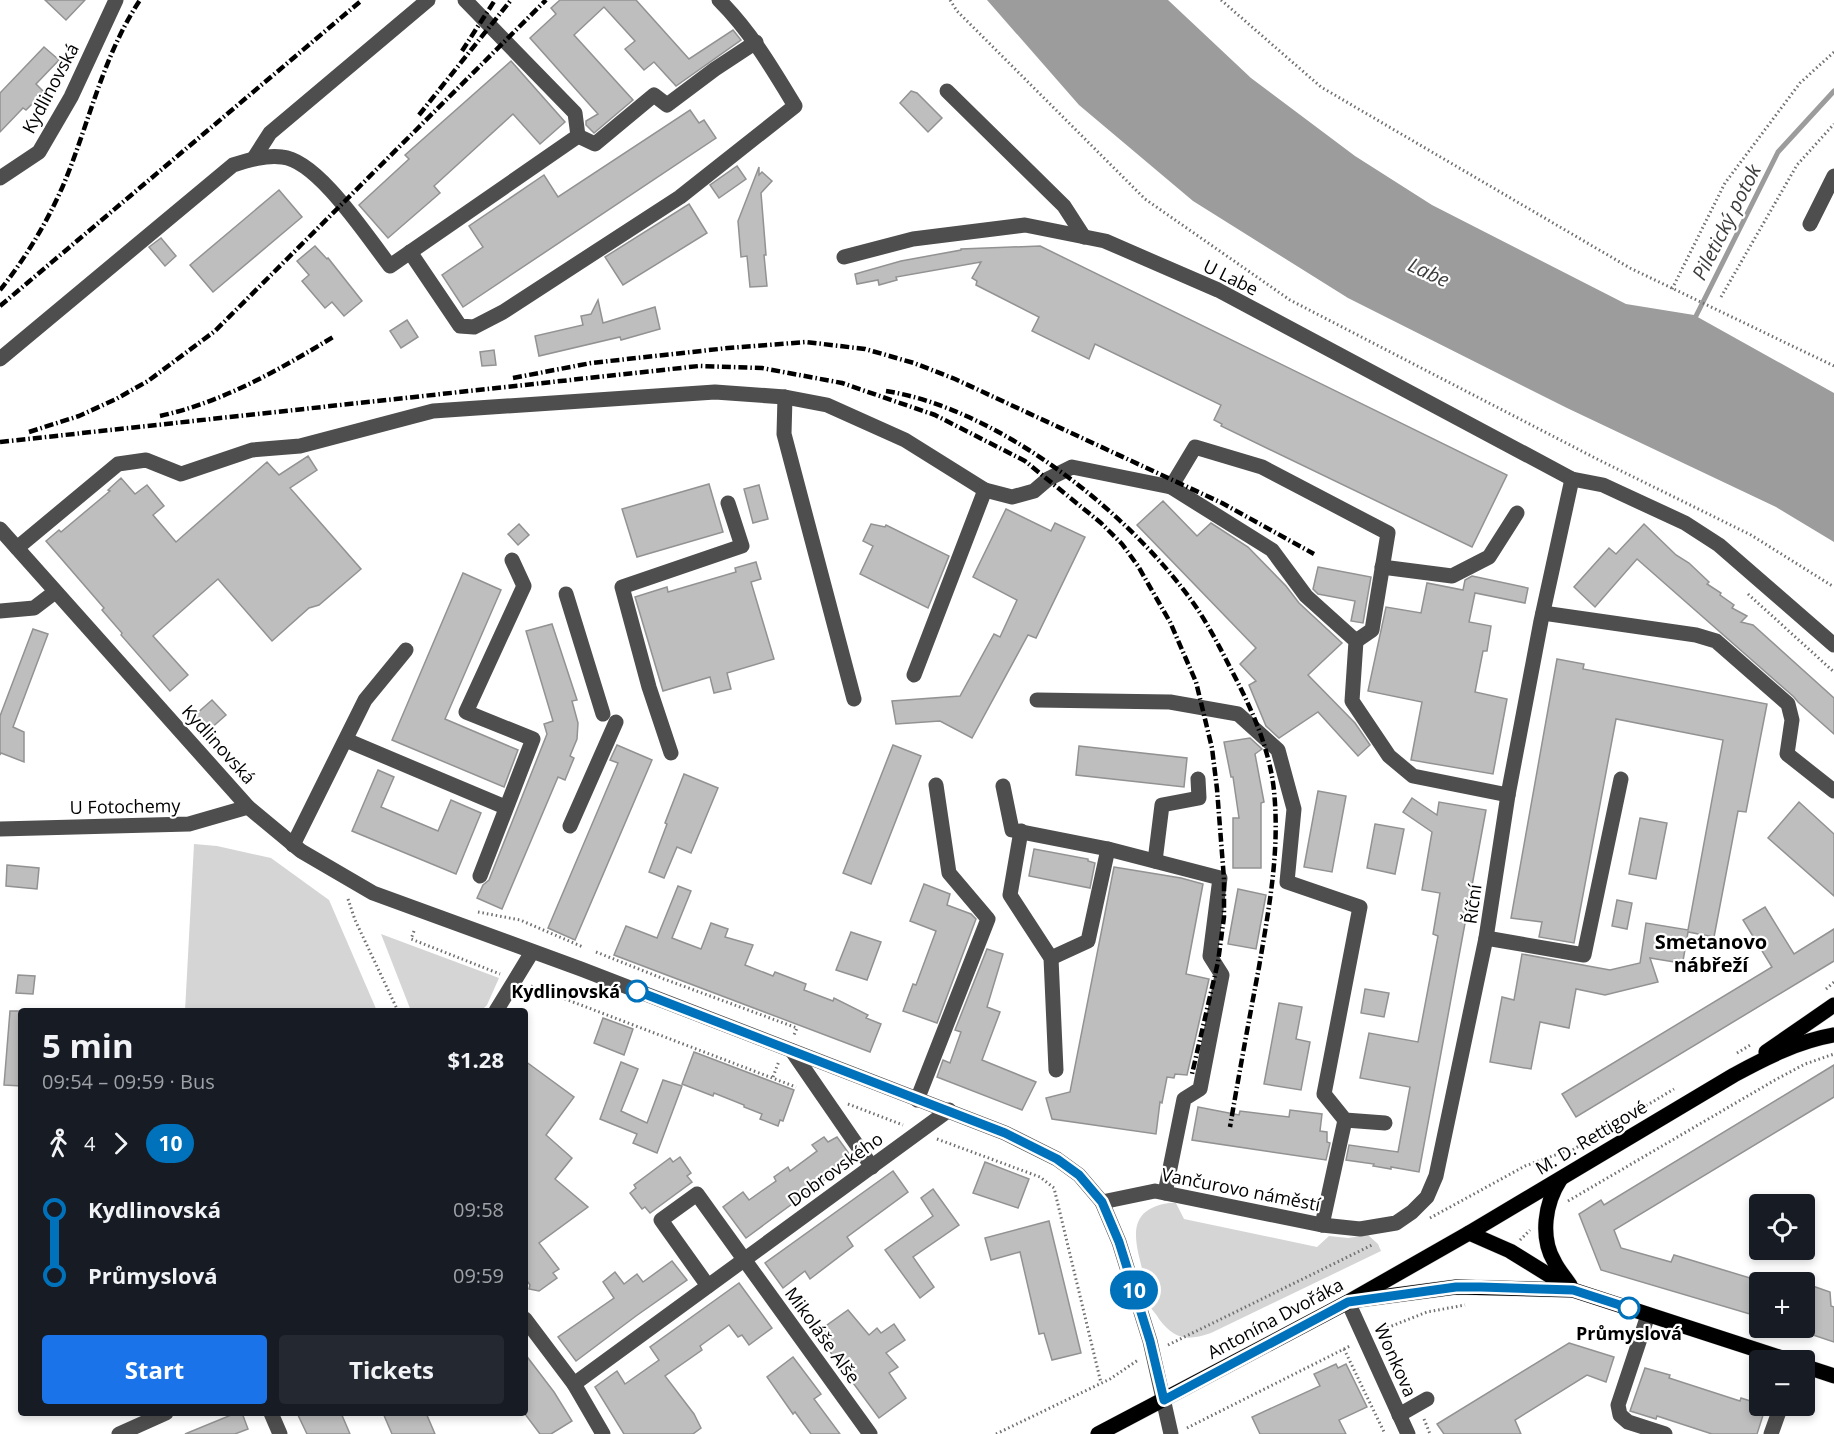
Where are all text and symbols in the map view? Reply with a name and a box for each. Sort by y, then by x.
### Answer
street label: Kydlinovská [16,39,84,137]
water label: Piletický potok [1685,158,1767,285]
water label: Labe [1404,251,1454,293]
street label: U Labe [1200,253,1262,301]
street label: Kydlinovská [177,699,261,789]
street label: U Fotochemy [69,793,181,819]
street label: Říční [1457,882,1487,925]
district label: Smetanovo nábřeží [1655,928,1767,978]
place label: Kydlinovská [511,979,620,1003]
marker: Kydlinovská [626,980,648,1002]
text: 5 min [42,1023,134,1068]
text: $1.28 [447,1044,504,1074]
text: 09:54 – 09:59 · Bus [42,1068,215,1095]
street label: M. D. Rettigové [1531,1094,1651,1180]
street label: Dobrovského [783,1126,887,1212]
icon: walk [42,1127,75,1160]
icon: forward [104,1127,137,1160]
text: 10 [158,1129,182,1157]
text: 4 [84,1130,95,1157]
street label: Vančurovo náměstí [1159,1162,1323,1216]
text: Kydlinovská [88,1194,221,1224]
map controls [1749,1194,1815,1416]
button: locate [1749,1194,1815,1260]
text: 09:58 [453,1196,504,1223]
text: Průmyslová [88,1260,217,1290]
text: 09:59 [453,1262,504,1289]
line badge: 10 [1107,1270,1161,1310]
street label: Antonína Dvořáka [1203,1272,1347,1364]
button: + [1749,1272,1815,1338]
text: 10 [1122,1276,1146,1304]
street label: Mikoláše Alše [780,1282,866,1388]
marker: Průmyslová [1618,1297,1640,1319]
street label: Wonkova [1369,1320,1423,1400]
place label: Průmyslová [1576,1321,1682,1345]
button: Start [42,1335,267,1404]
button: Tickets [279,1335,504,1404]
button: − [1749,1350,1815,1416]

